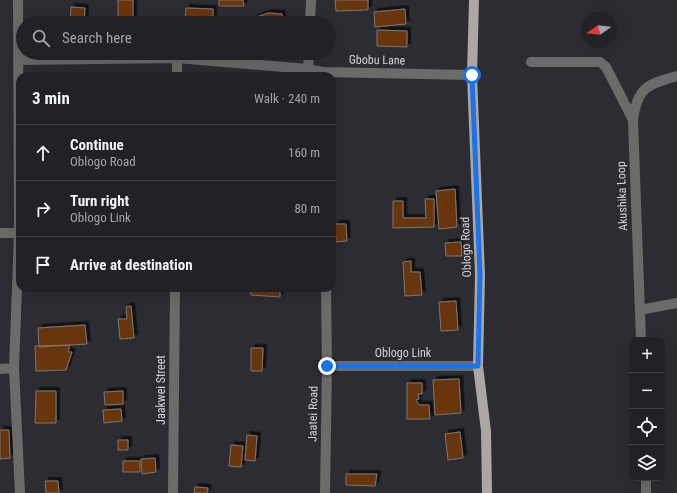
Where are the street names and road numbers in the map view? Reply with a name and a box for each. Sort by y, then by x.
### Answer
street label: Gbobu Lane [349,53,406,67]
street label: Akushika Loop [614,161,630,231]
street label: Oblogo Road [458,216,474,278]
street label: Oblogo Link [375,346,432,360]
street label: Jaakwei Street [154,355,168,425]
street label: Jaatei Road [306,386,320,442]

